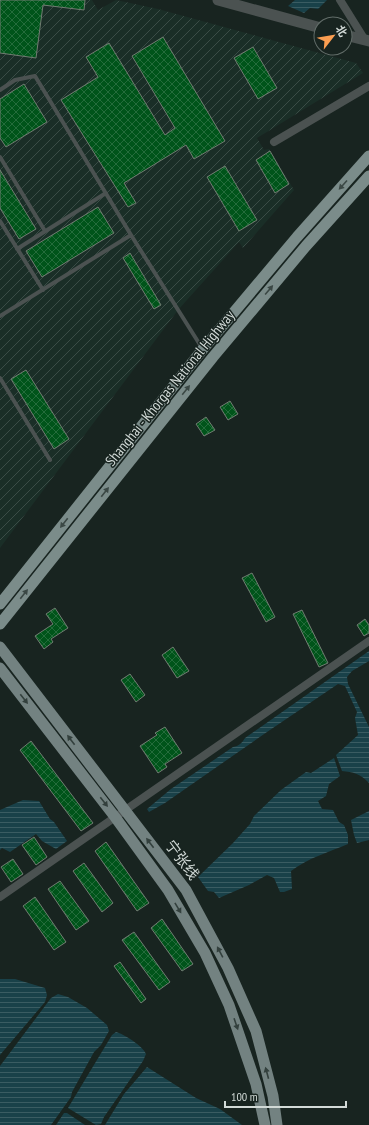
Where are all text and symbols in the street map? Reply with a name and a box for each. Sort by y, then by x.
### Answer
north arrow [313,16,353,56]
text: 北 [333,23,350,39]
one-way arrow [339,181,348,190]
one-way arrow [265,285,274,296]
street label: Shanghai - Khorgas National Highway [101,306,239,469]
one-way arrow [181,385,190,395]
one-way arrow [101,486,109,497]
one-way arrow [60,518,69,529]
one-way arrow [20,588,29,599]
one-way arrow [20,694,28,705]
one-way arrow [67,734,76,745]
one-way arrow [99,796,108,807]
street label: 宁张线 [161,836,204,883]
one-way arrow [146,838,154,848]
one-way arrow [175,902,182,914]
one-way arrow [216,947,223,958]
one-way arrow [233,1019,239,1031]
one-way arrow [264,1067,270,1079]
scale bar [225,1083,346,1109]
text: 100 m [231,1089,258,1104]

